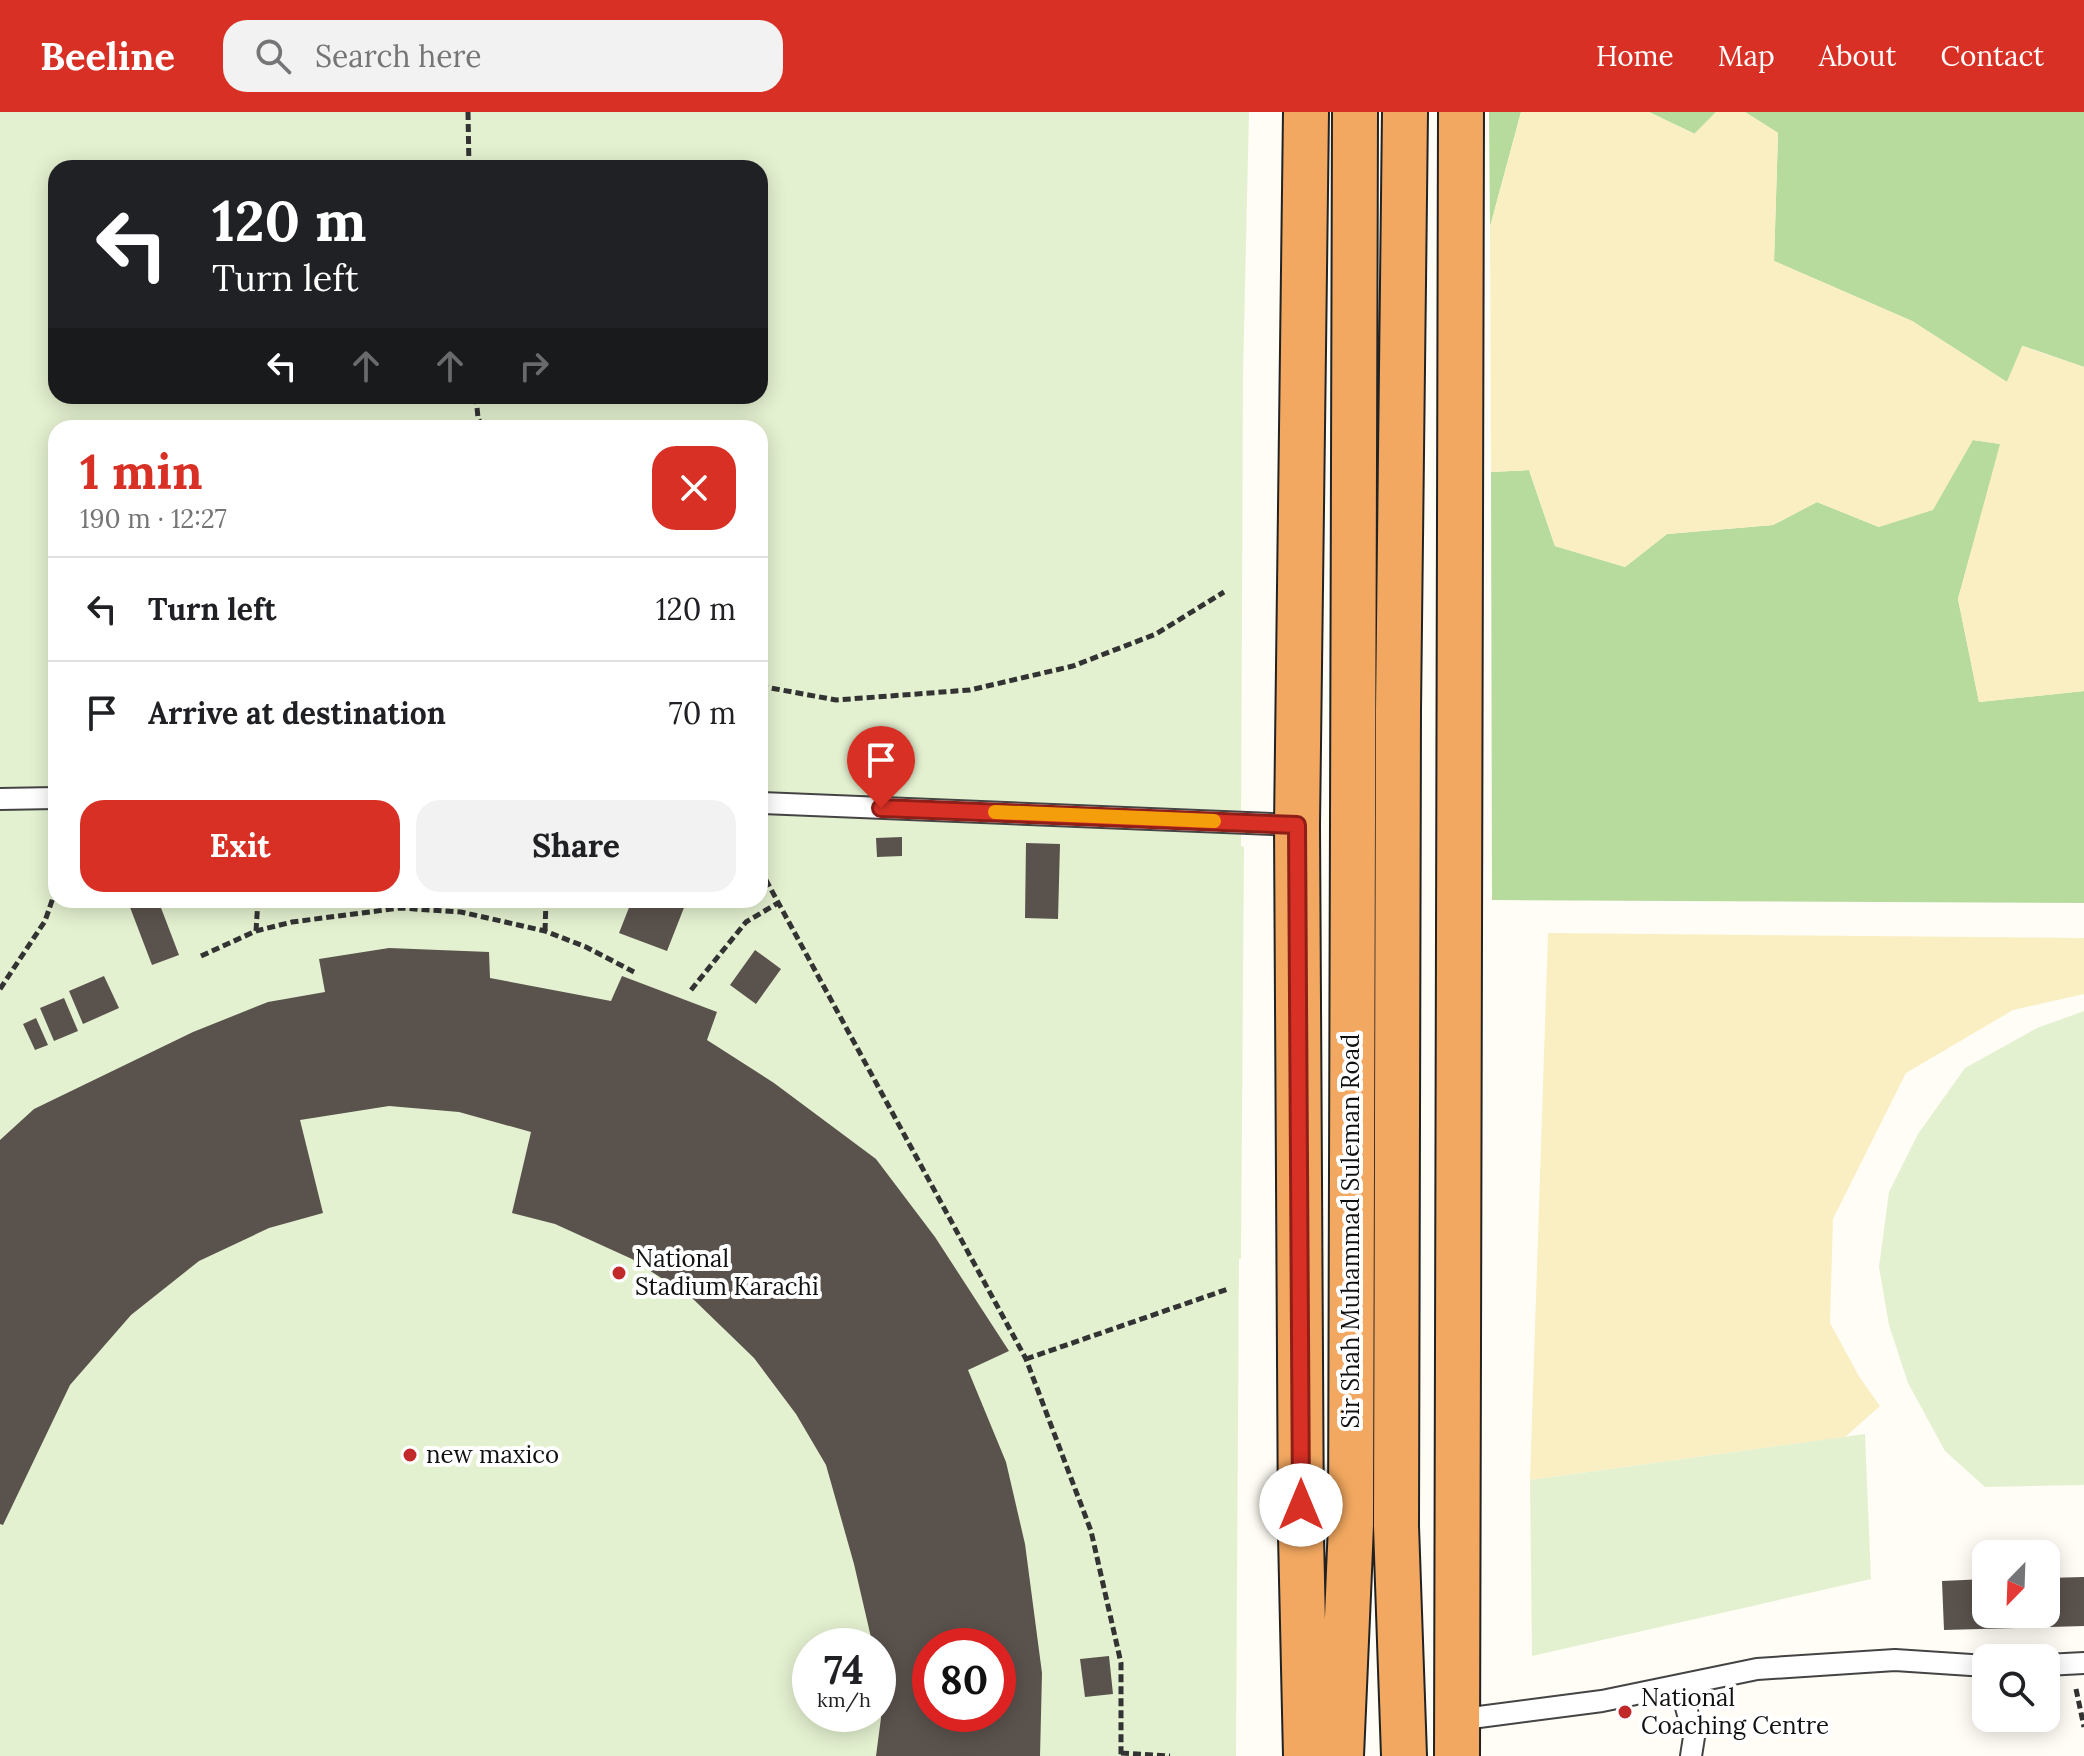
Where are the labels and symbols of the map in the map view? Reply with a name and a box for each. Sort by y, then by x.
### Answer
pin [847,726,915,808]
street label: Sir Shah Muhammad Suleman Road [1335,1034,1366,1428]
place label: National Stadium Karachi [635,1243,819,1302]
marker: National Stadium Karachi [610,1264,628,1282]
place label: new maxico [426,1439,559,1470]
marker: new maxico [401,1446,419,1464]
position arrow [1259,1463,1343,1547]
north arrow [1972,1540,2060,1628]
speed limit sign: 80 [912,1628,1016,1732]
place label: National Coaching Centre [1641,1682,1829,1741]
marker: National Coaching Centre [1616,1703,1634,1721]

